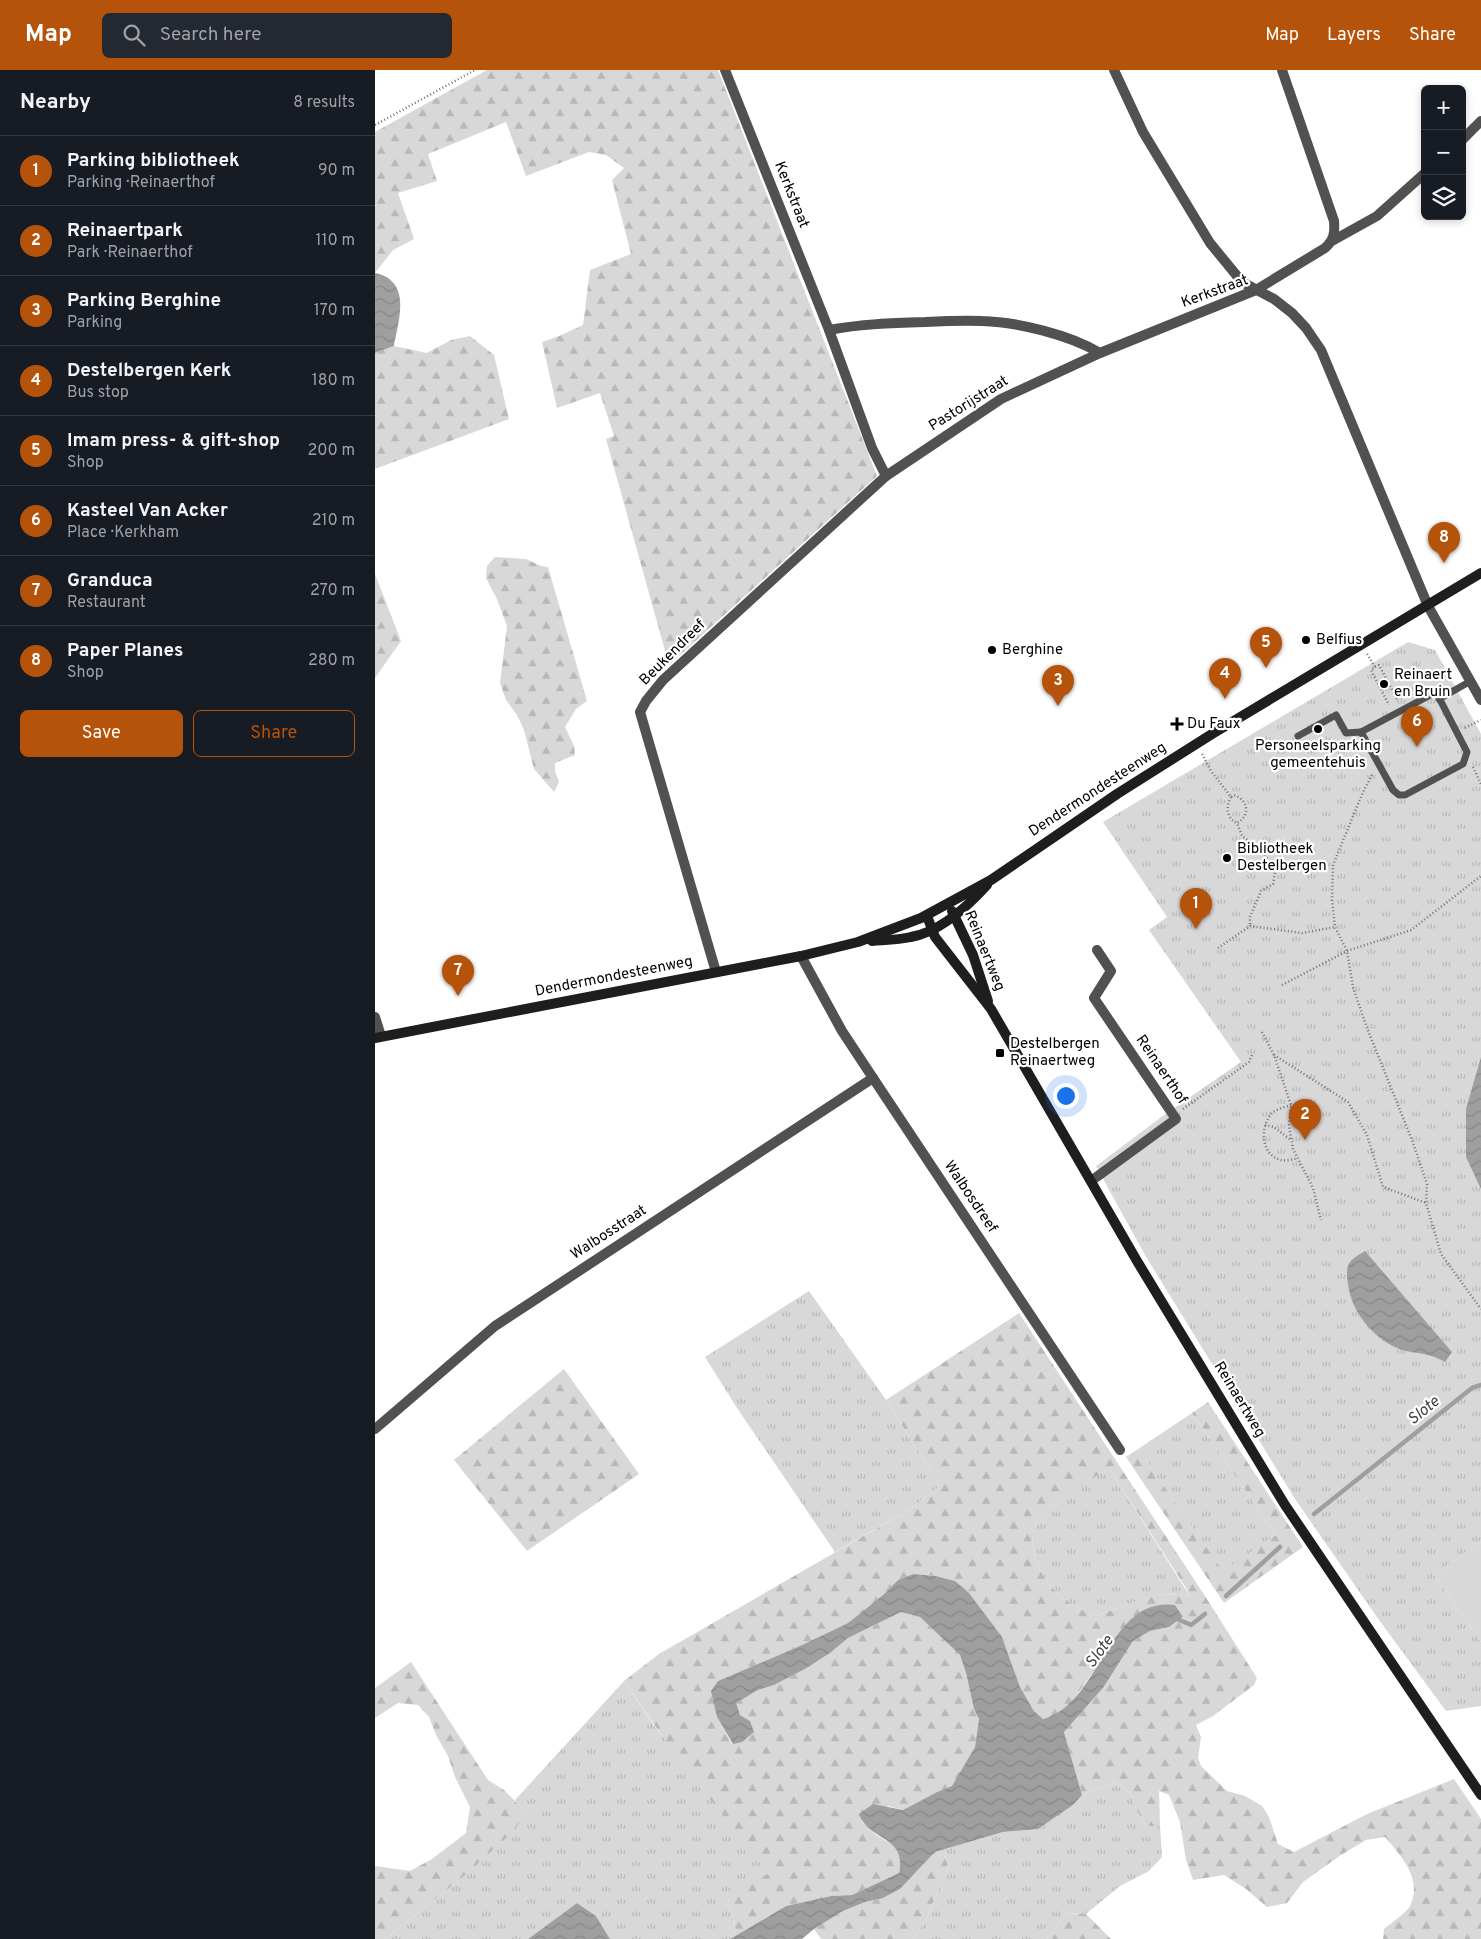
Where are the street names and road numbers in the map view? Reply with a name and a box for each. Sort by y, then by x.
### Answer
street label: Kerkstraat [769,159,813,231]
street label: Kerkstraat [1179,271,1251,313]
street label: Pastorijstraat [926,372,1012,436]
street label: Beukendreef [636,616,710,690]
street label: Dendermondesteenweg [1026,738,1170,842]
street label: Reinaertweg [959,908,1009,994]
street label: Dendermondesteenweg [534,952,694,1002]
street label: Reinaerthof [1131,1032,1191,1108]
street label: Walbosdreef [939,1157,1001,1237]
street label: Walbosstraat [567,1201,651,1265]
street label: Reinaertweg [1209,1359,1269,1441]

